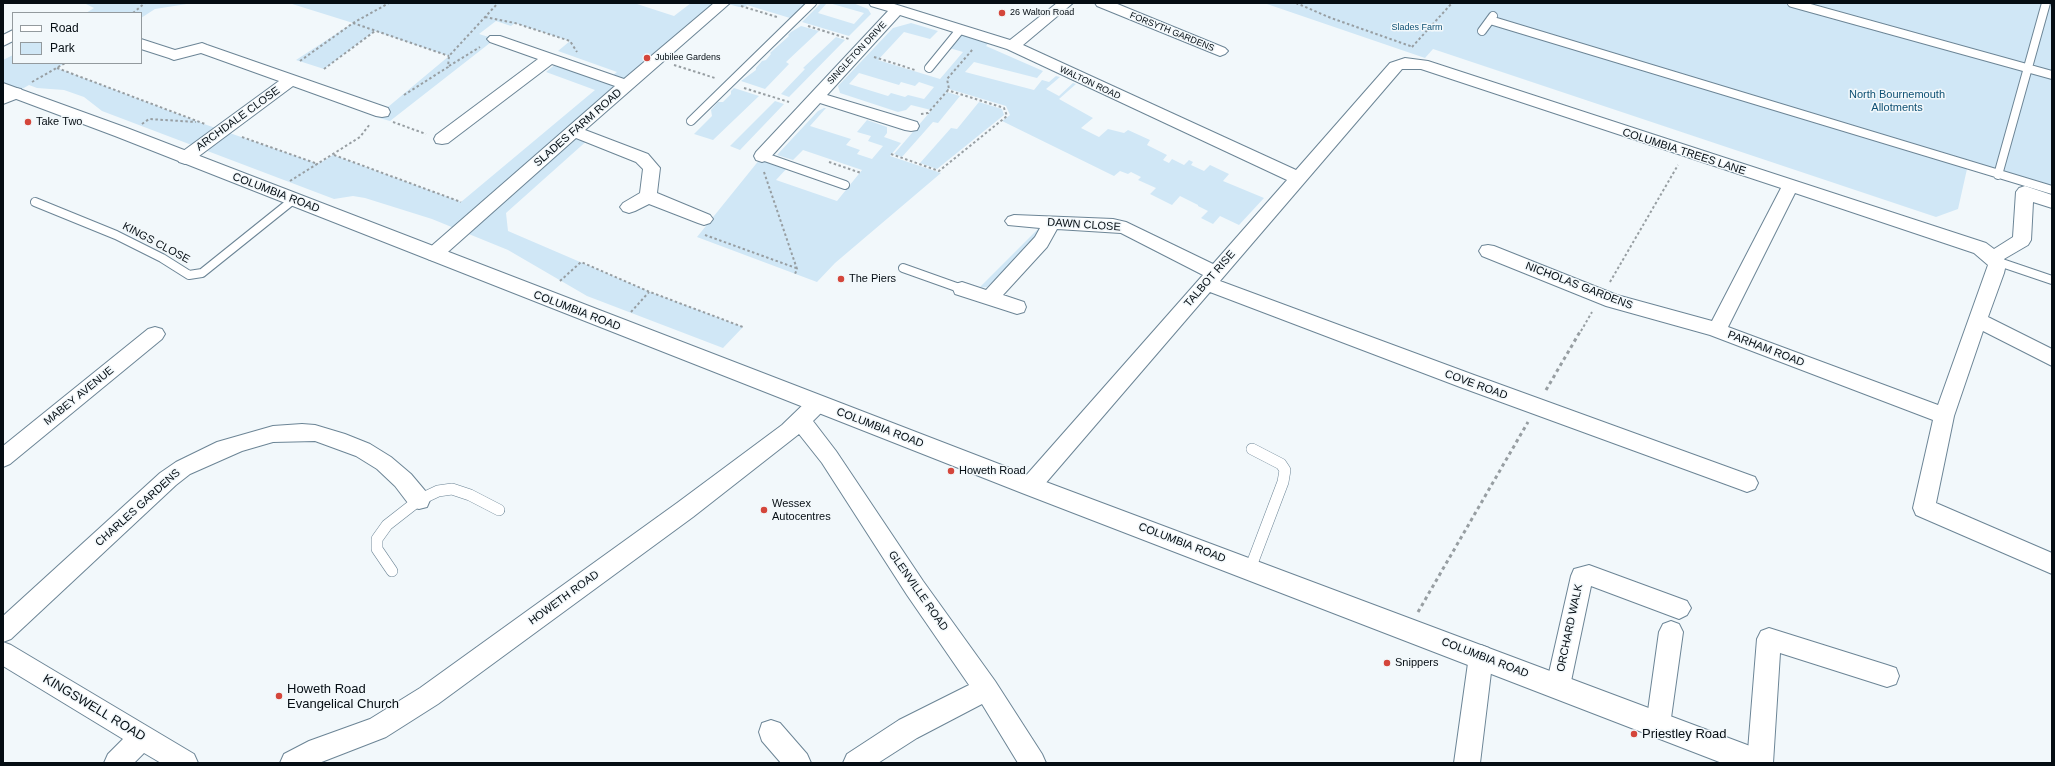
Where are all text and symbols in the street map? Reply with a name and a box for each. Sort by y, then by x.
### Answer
marker: 26 Walton Road [997,8,1007,18]
place label: 26 Walton Road [1010,8,1074,18]
street label: FORSYTH GARDENS [1128,10,1216,54]
legend [12,12,142,64]
street label: SINGLETON DRIVE [825,19,889,87]
text: Road [50,21,79,35]
park label: Slades Farm [1391,23,1443,33]
text: Park [50,41,75,55]
marker: Jubilee Gardens [642,53,652,63]
place label: Jubilee Gardens [655,53,721,63]
street label: WALTON ROAD [1058,64,1122,102]
street label: ARCHDALE CLOSE [194,84,282,154]
street label: SLADES FARM ROAD [531,86,625,170]
park label: North Bournemouth Allotments [1849,88,1945,114]
place label: Take Two [36,115,82,129]
marker: Take Two [23,117,33,127]
street label: COLUMBIA TREES LANE [1621,126,1747,178]
street label: COLUMBIA ROAD [231,170,321,216]
street label: DAWN CLOSE [1047,216,1121,234]
street label: KINGS CLOSE [120,220,192,266]
street label: TALBOT RISE [1182,248,1238,310]
street label: NICHOLAS GARDENS [1524,259,1634,313]
place label: The Piers [849,272,896,286]
marker: The Piers [836,274,846,284]
street label: COLUMBIA ROAD [532,288,622,334]
street label: PARHAM ROAD [1726,328,1806,370]
street label: MABEY AVENUE [41,364,117,428]
street label: COVE ROAD [1443,368,1509,402]
street label: COLUMBIA ROAD [835,405,925,451]
place label: Howeth Road [959,464,1026,478]
street label: CHARLES GARDENS [93,466,183,550]
marker: Howeth Road [946,466,956,476]
place label: Wessex Autocentres [772,497,831,523]
marker: Wessex Autocentres [759,505,769,515]
street label: COLUMBIA ROAD [1137,520,1227,566]
street label: GLENVILLE ROAD [885,548,951,634]
street label: HOWETH ROAD [526,568,602,628]
street label: ORCHARD WALK [1554,583,1586,673]
street label: COLUMBIA ROAD [1440,635,1530,681]
place label: Snippers [1395,656,1438,670]
marker: Snippers [1382,658,1392,668]
street label: KINGSWELL ROAD [40,671,148,745]
place label: Howeth Road Evangelical Church [287,681,399,712]
marker: Howeth Road Evangelical Church [274,691,284,701]
place label: Priestley Road [1642,726,1727,742]
marker: Priestley Road [1629,729,1639,739]

